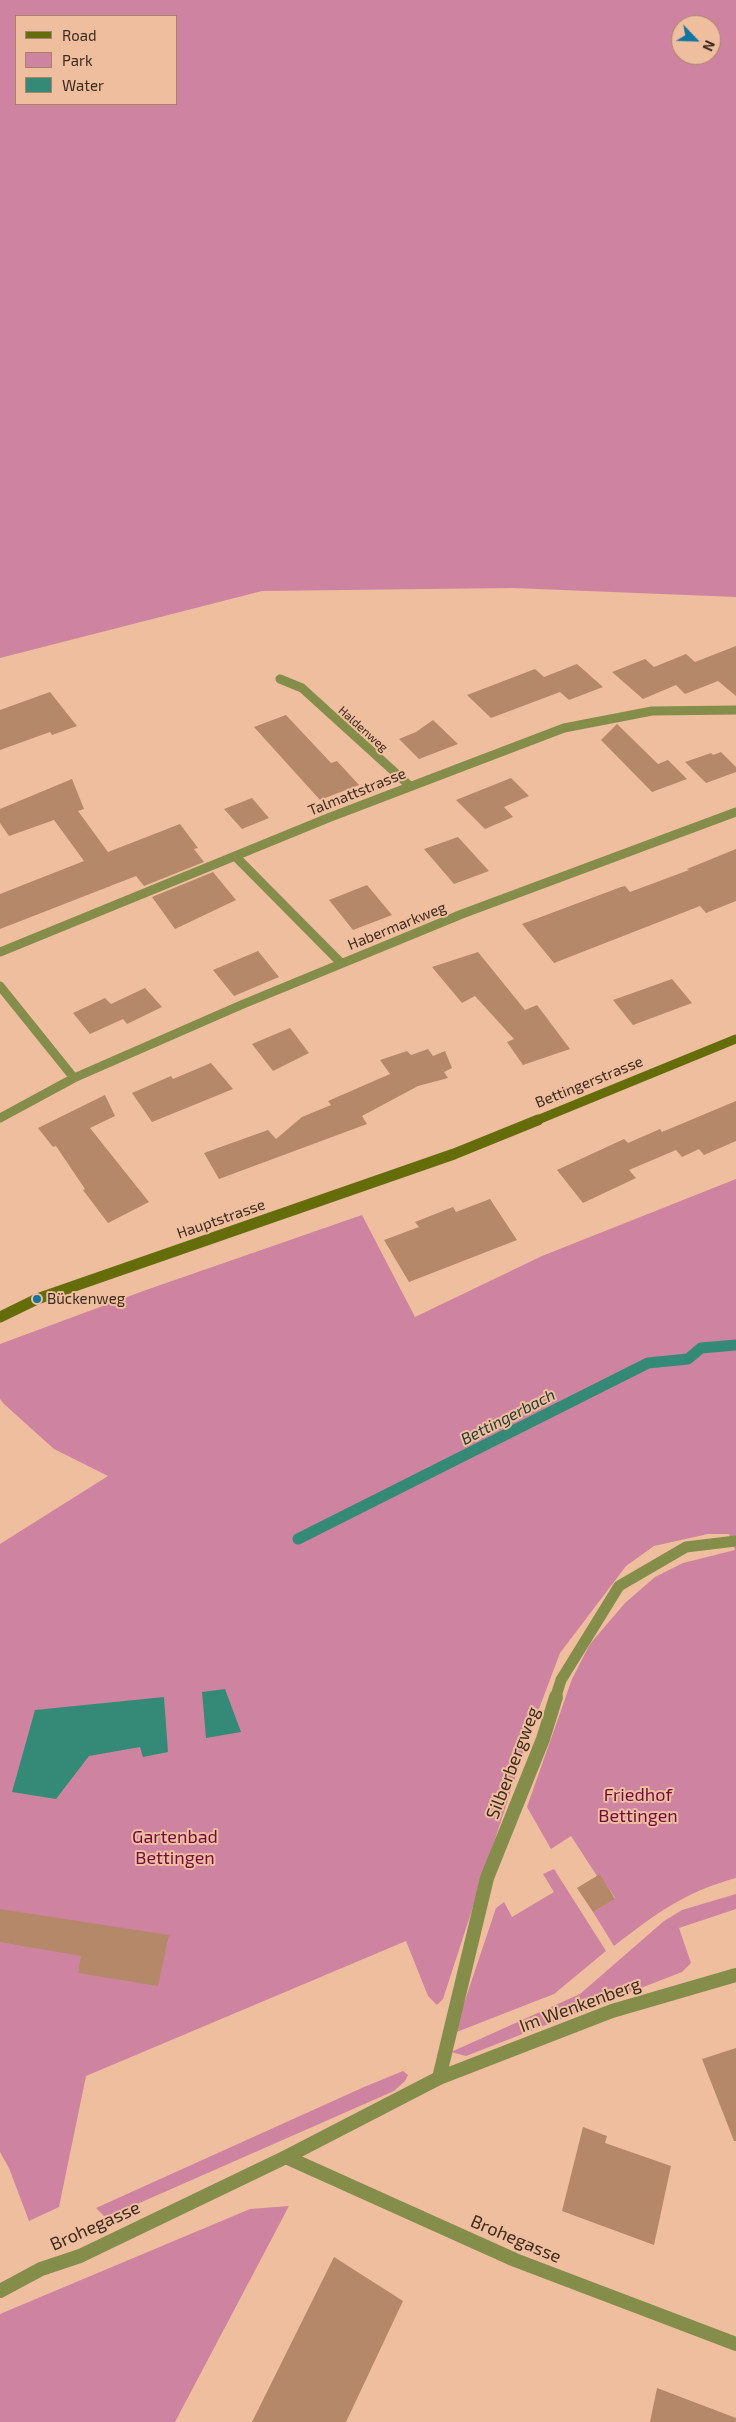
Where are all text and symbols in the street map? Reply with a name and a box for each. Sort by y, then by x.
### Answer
legend [15,15,178,105]
north arrow [671,15,721,65]
text: Road [62,26,97,44]
text: N [699,38,719,54]
text: Park [62,51,93,69]
text: Water [62,76,104,94]
street label: Haldenweg [335,703,391,755]
street label: Talmattstrasse [306,764,408,820]
street label: Habermarkweg [345,898,449,954]
street label: Bettingerstrasse [533,1052,645,1112]
street label: Hauptstrasse [175,1196,267,1242]
place label: Bückenweg [47,1290,125,1308]
marker: Bückenweg [31,1293,43,1305]
water label: Bettingerbach [458,1385,558,1449]
street label: Silberbergweg [482,1704,544,1822]
park label: Friedhof Bettingen [598,1784,678,1826]
park label: Gartenbad Bettingen [132,1826,218,1868]
street label: Im Wenkenberg [516,1973,644,2037]
street label: Brohegasse [47,2197,143,2255]
street label: Brohegasse [467,2210,565,2268]

